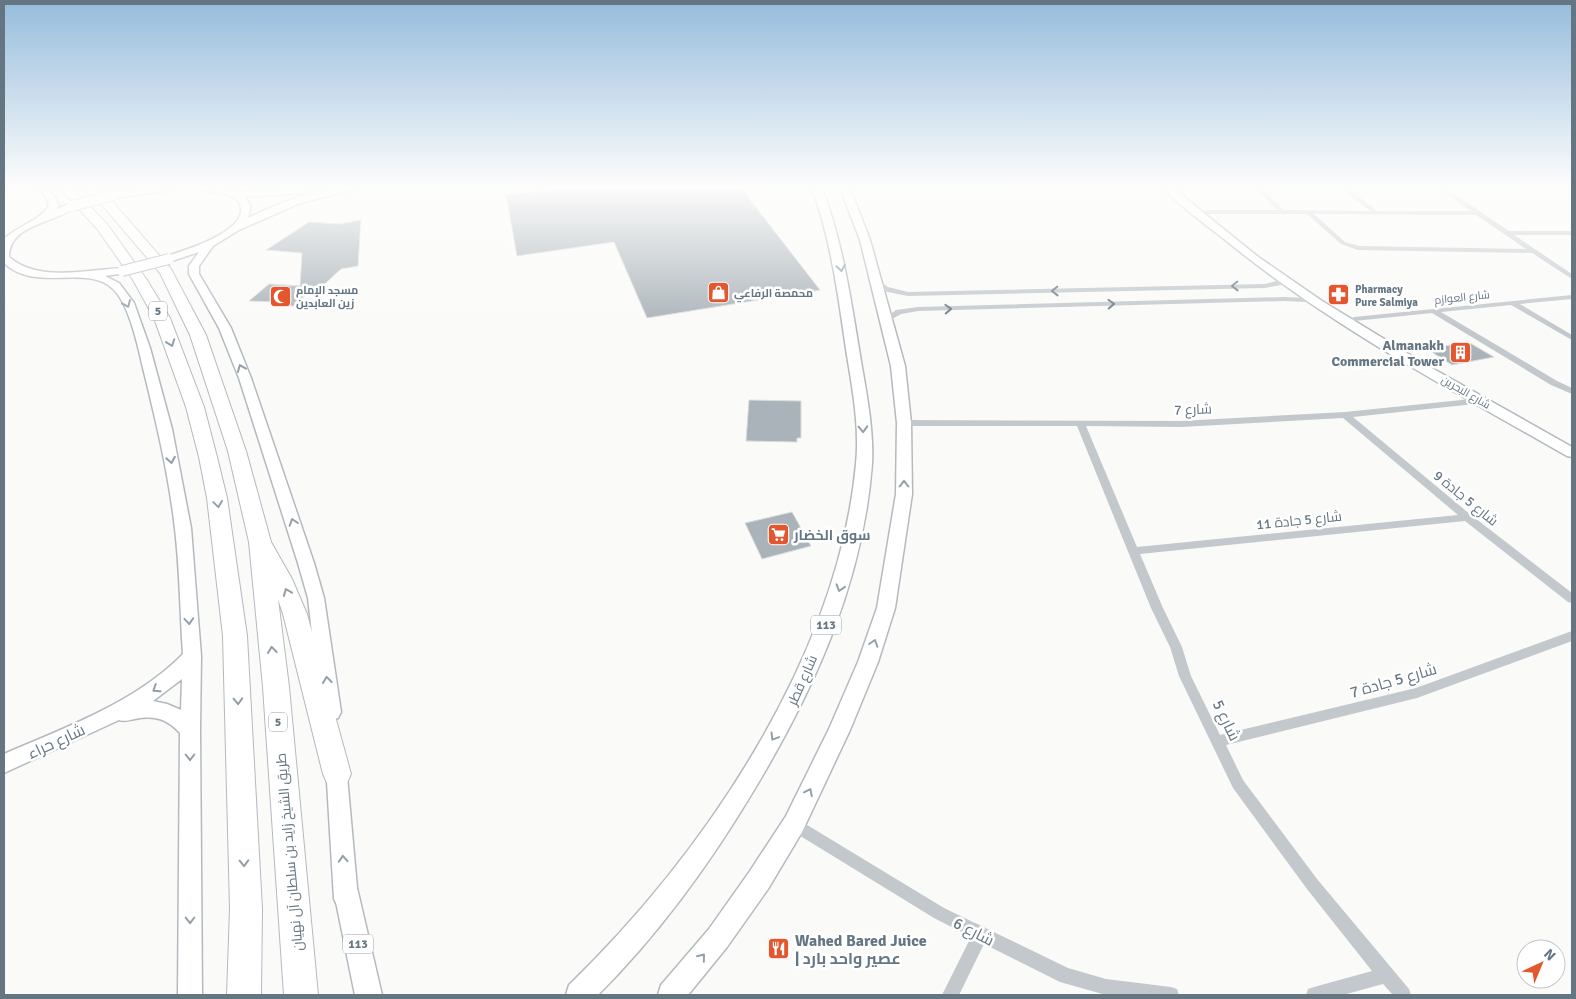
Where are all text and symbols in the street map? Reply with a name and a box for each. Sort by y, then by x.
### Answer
one-way arrow [835,263,845,272]
shop icon: محمصة الرفاعي [706,281,730,305]
one-way arrow [1231,281,1239,292]
pharmacy icon: Pharmacy Pure Salmiya [1327,283,1351,307]
place label: Pharmacy Pure Salmiya [1355,283,1418,309]
mosque icon: مسجد الإمام زين العابدين [268,284,292,308]
place label: مسجد الإمام زين العابدين [296,284,358,310]
one-way arrow [1051,285,1059,296]
place label: محمصة الرفاعي [734,287,813,303]
street label: شارع العوازم [1434,288,1491,308]
one-way arrow [121,299,132,308]
one-way arrow [1108,299,1115,309]
road number: 5 [149,302,167,321]
one-way arrow [945,303,953,314]
place label: Almanakh Commercial Tower [1332,337,1444,370]
one-way arrow [165,338,175,346]
building icon: Almanakh Commercial Tower [1448,341,1472,365]
one-way arrow [237,364,247,373]
street label: شارع البحرين [1438,373,1493,413]
street label: شارع 7 [1174,400,1212,419]
one-way arrow [857,425,868,433]
one-way arrow [165,456,175,464]
street label: شارع 5 جادة 9 [1430,467,1501,530]
one-way arrow [899,480,909,488]
one-way arrow [212,501,223,509]
street label: شارع 5 جادة 11 [1255,508,1343,533]
one-way arrow [288,518,298,527]
supermarket icon: سوق الخضار [766,523,790,547]
place label: سوق الخضار [793,527,870,544]
one-way arrow [835,584,845,592]
one-way arrow [282,588,293,597]
road number: 113 [811,616,841,634]
one-way arrow [184,617,195,625]
one-way arrow [869,640,879,648]
one-way arrow [267,646,278,654]
street label: شارع قطر [783,652,821,709]
street label: شارع 5 جادة 7 [1347,659,1439,704]
one-way arrow [322,676,333,684]
one-way arrow [152,682,161,692]
one-way arrow [232,697,243,705]
street label: شارع 5 [1207,697,1245,745]
road number: 5 [269,712,287,732]
street label: شارع حراء [24,720,89,765]
one-way arrow [771,731,781,740]
street label: طريق الشيخ زايد بن سلطان آل نهيان [272,752,307,952]
one-way arrow [185,754,195,761]
one-way arrow [803,788,813,797]
one-way arrow [338,855,349,863]
one-way arrow [239,860,249,867]
street label: شارع 6 [949,913,997,951]
one-way arrow [185,916,195,924]
place label: Wahed Bared Juice | عصير واحد بارد [795,931,927,969]
road number: 113 [343,934,373,954]
restaurant icon: Wahed Bared Juice | عصير واحد بارد [767,937,791,961]
north arrow [1516,939,1566,989]
text: N [1540,946,1559,965]
one-way arrow [696,954,705,963]

